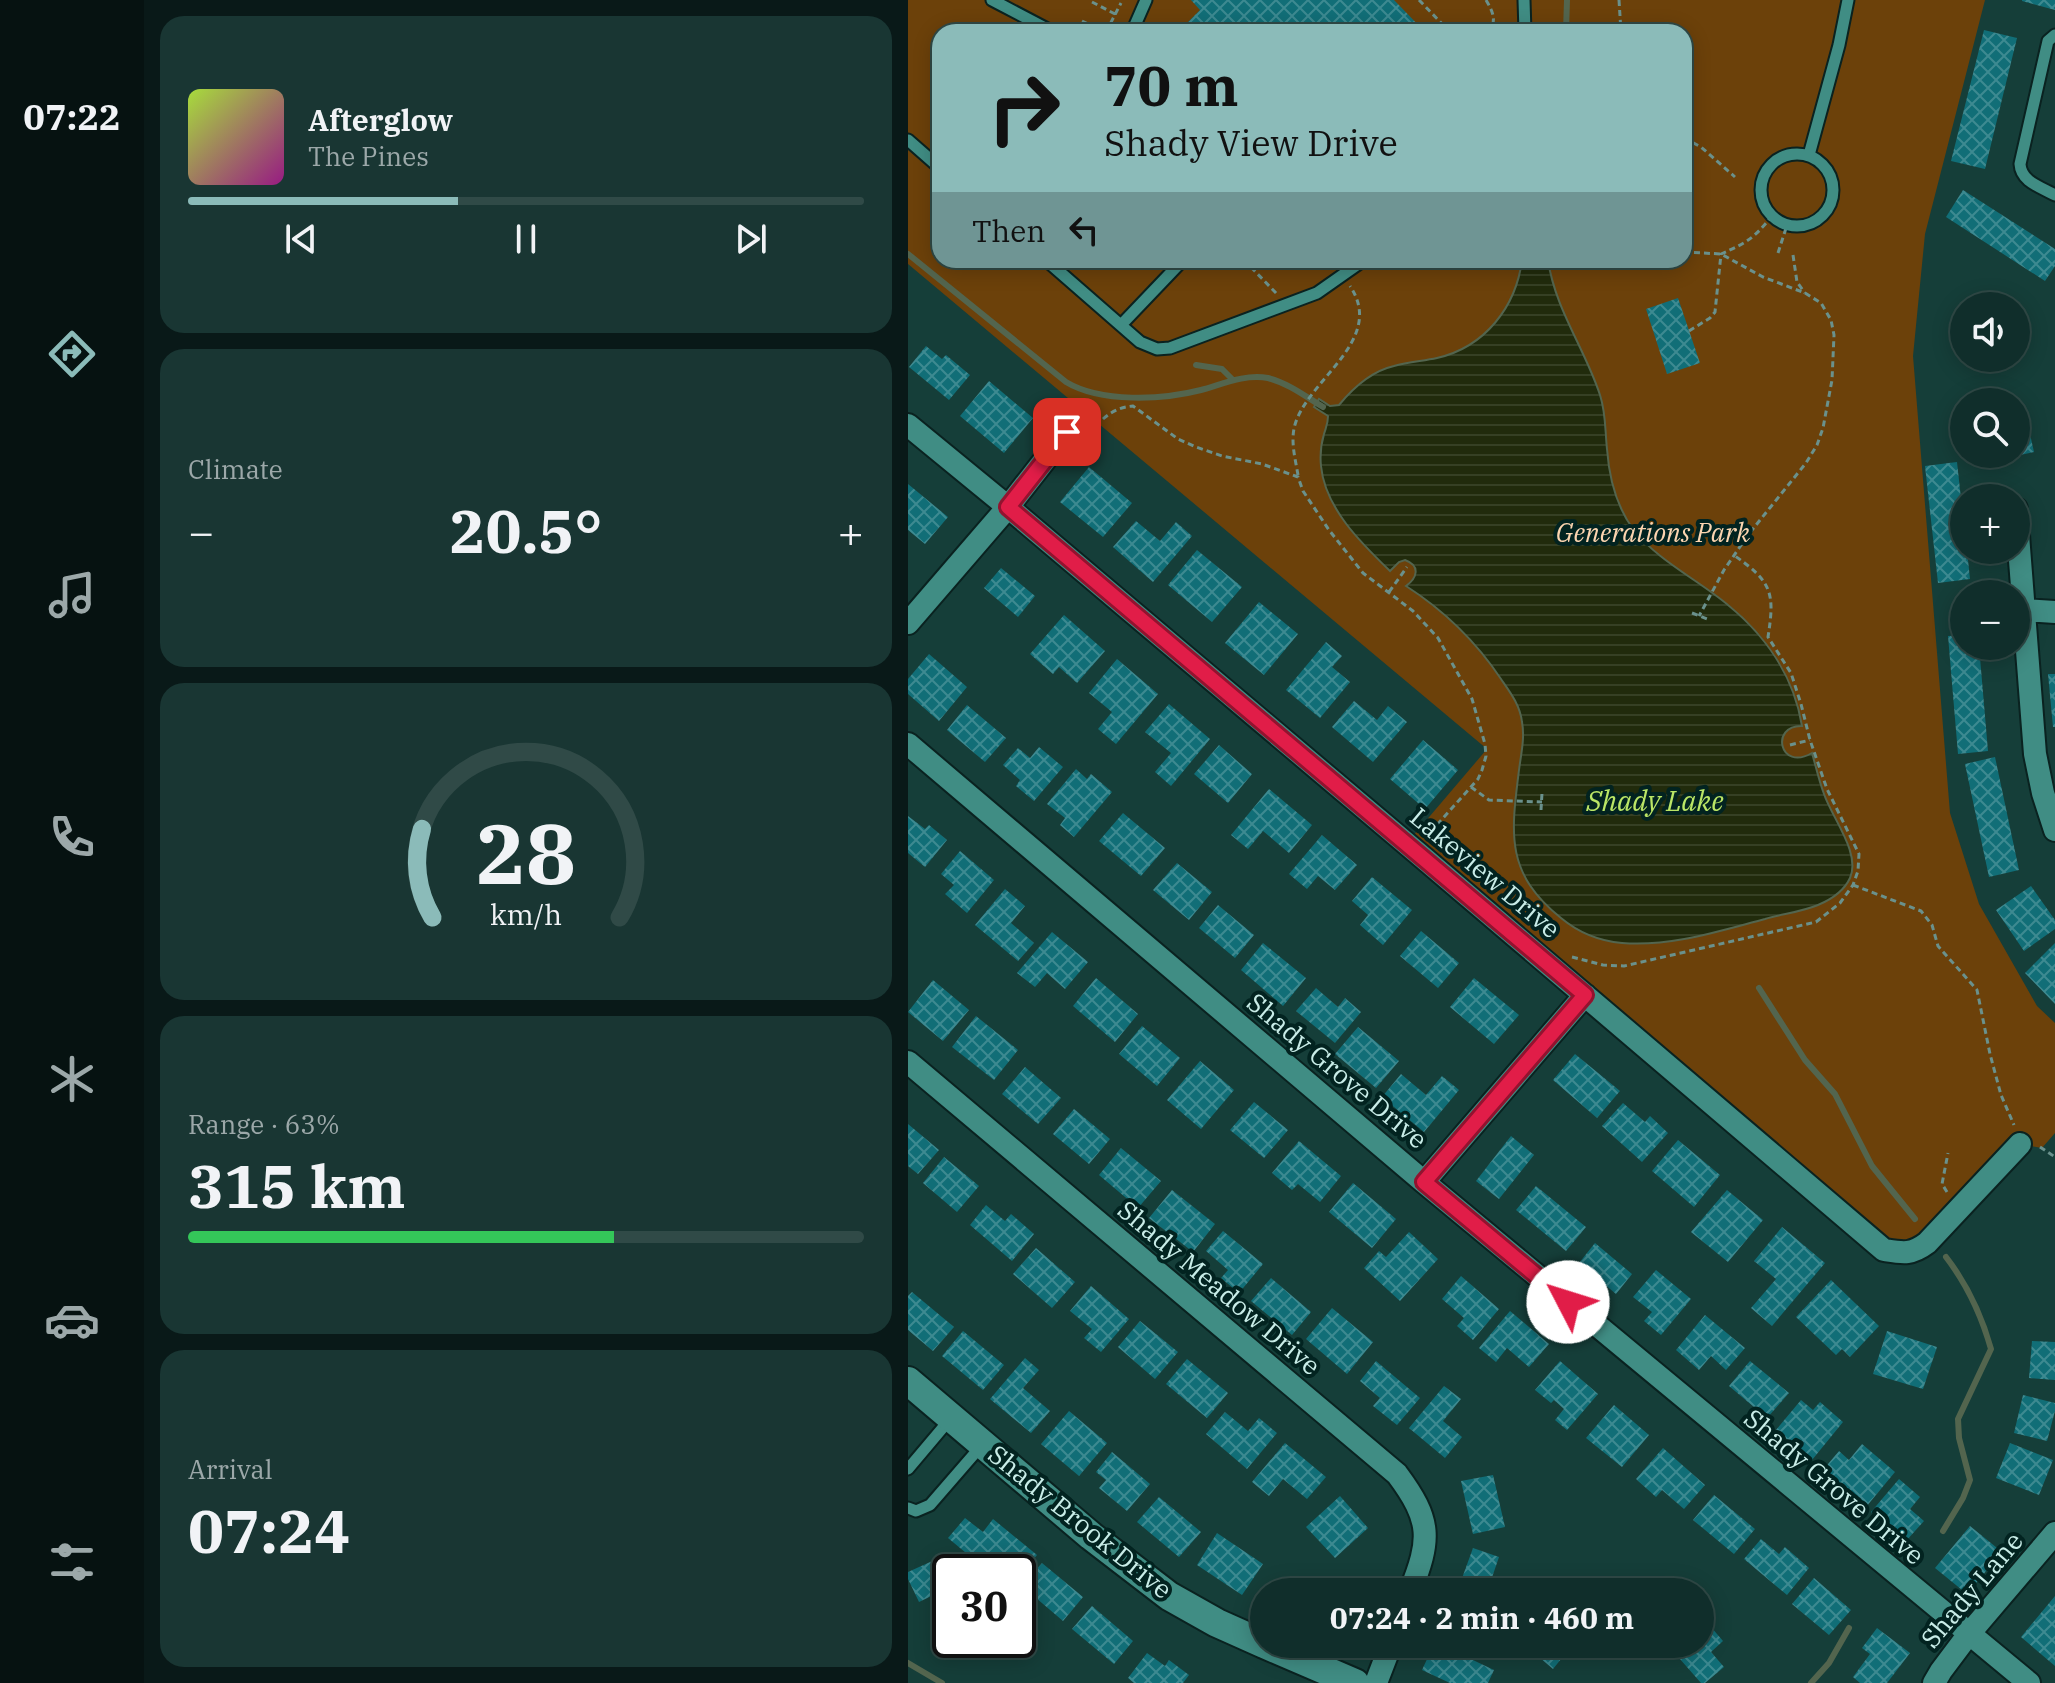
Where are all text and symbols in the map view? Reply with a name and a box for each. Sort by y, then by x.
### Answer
text: 70 m [1104,49,1239,121]
icon: right [972,56,1076,160]
text: 07:22 [23,93,121,140]
text: Afterglow [308,100,453,139]
text: Shady View Drive [1104,119,1398,166]
text: The Pines [308,139,429,173]
icon: left [1062,208,1106,252]
text: Then [972,211,1046,250]
icon: previous [279,217,323,261]
icon: pause [504,217,548,261]
icon: next [729,217,773,261]
map controls [1950,292,2030,660]
button: sound [1950,292,2030,372]
icon: directions [44,326,100,382]
button: search [1950,388,2030,468]
pin [1033,398,1101,466]
icon: arrive [1045,410,1089,454]
text: Climate [188,452,283,486]
button: + [1950,484,2030,564]
text: 20.5° [449,491,603,570]
text: − [188,503,214,560]
text: + [838,503,864,560]
park label: Generations Park [1556,515,1750,549]
icon: music [44,567,100,623]
button: − [1950,580,2030,660]
water label: Shady Lake [1585,782,1724,819]
text: 28 [476,798,576,906]
street label: Lakeview Drive [1403,799,1568,945]
icon: phone [44,809,100,865]
text: km/h [490,896,562,933]
street label: Shady Grove Drive [1240,985,1435,1156]
icon: climate [44,1051,100,1107]
text: Range · 63% [188,1107,340,1141]
text: 315 km [188,1146,406,1225]
street label: Shady Meadow Drive [1111,1192,1328,1382]
position arrow [1526,1260,1610,1344]
icon: car [44,1292,100,1348]
street label: Shady Grove Drive [1737,1401,1932,1572]
street label: Shady Brook Drive [982,1437,1179,1606]
text: Arrival [188,1452,273,1486]
text: 07:24 [188,1491,350,1570]
street label: Shady Lane [1913,1524,2030,1655]
icon: filters [44,1534,100,1590]
speed limit sign: 30 [932,1554,1036,1658]
text: 07:24 · 2 min · 460 m [1330,1598,1634,1637]

